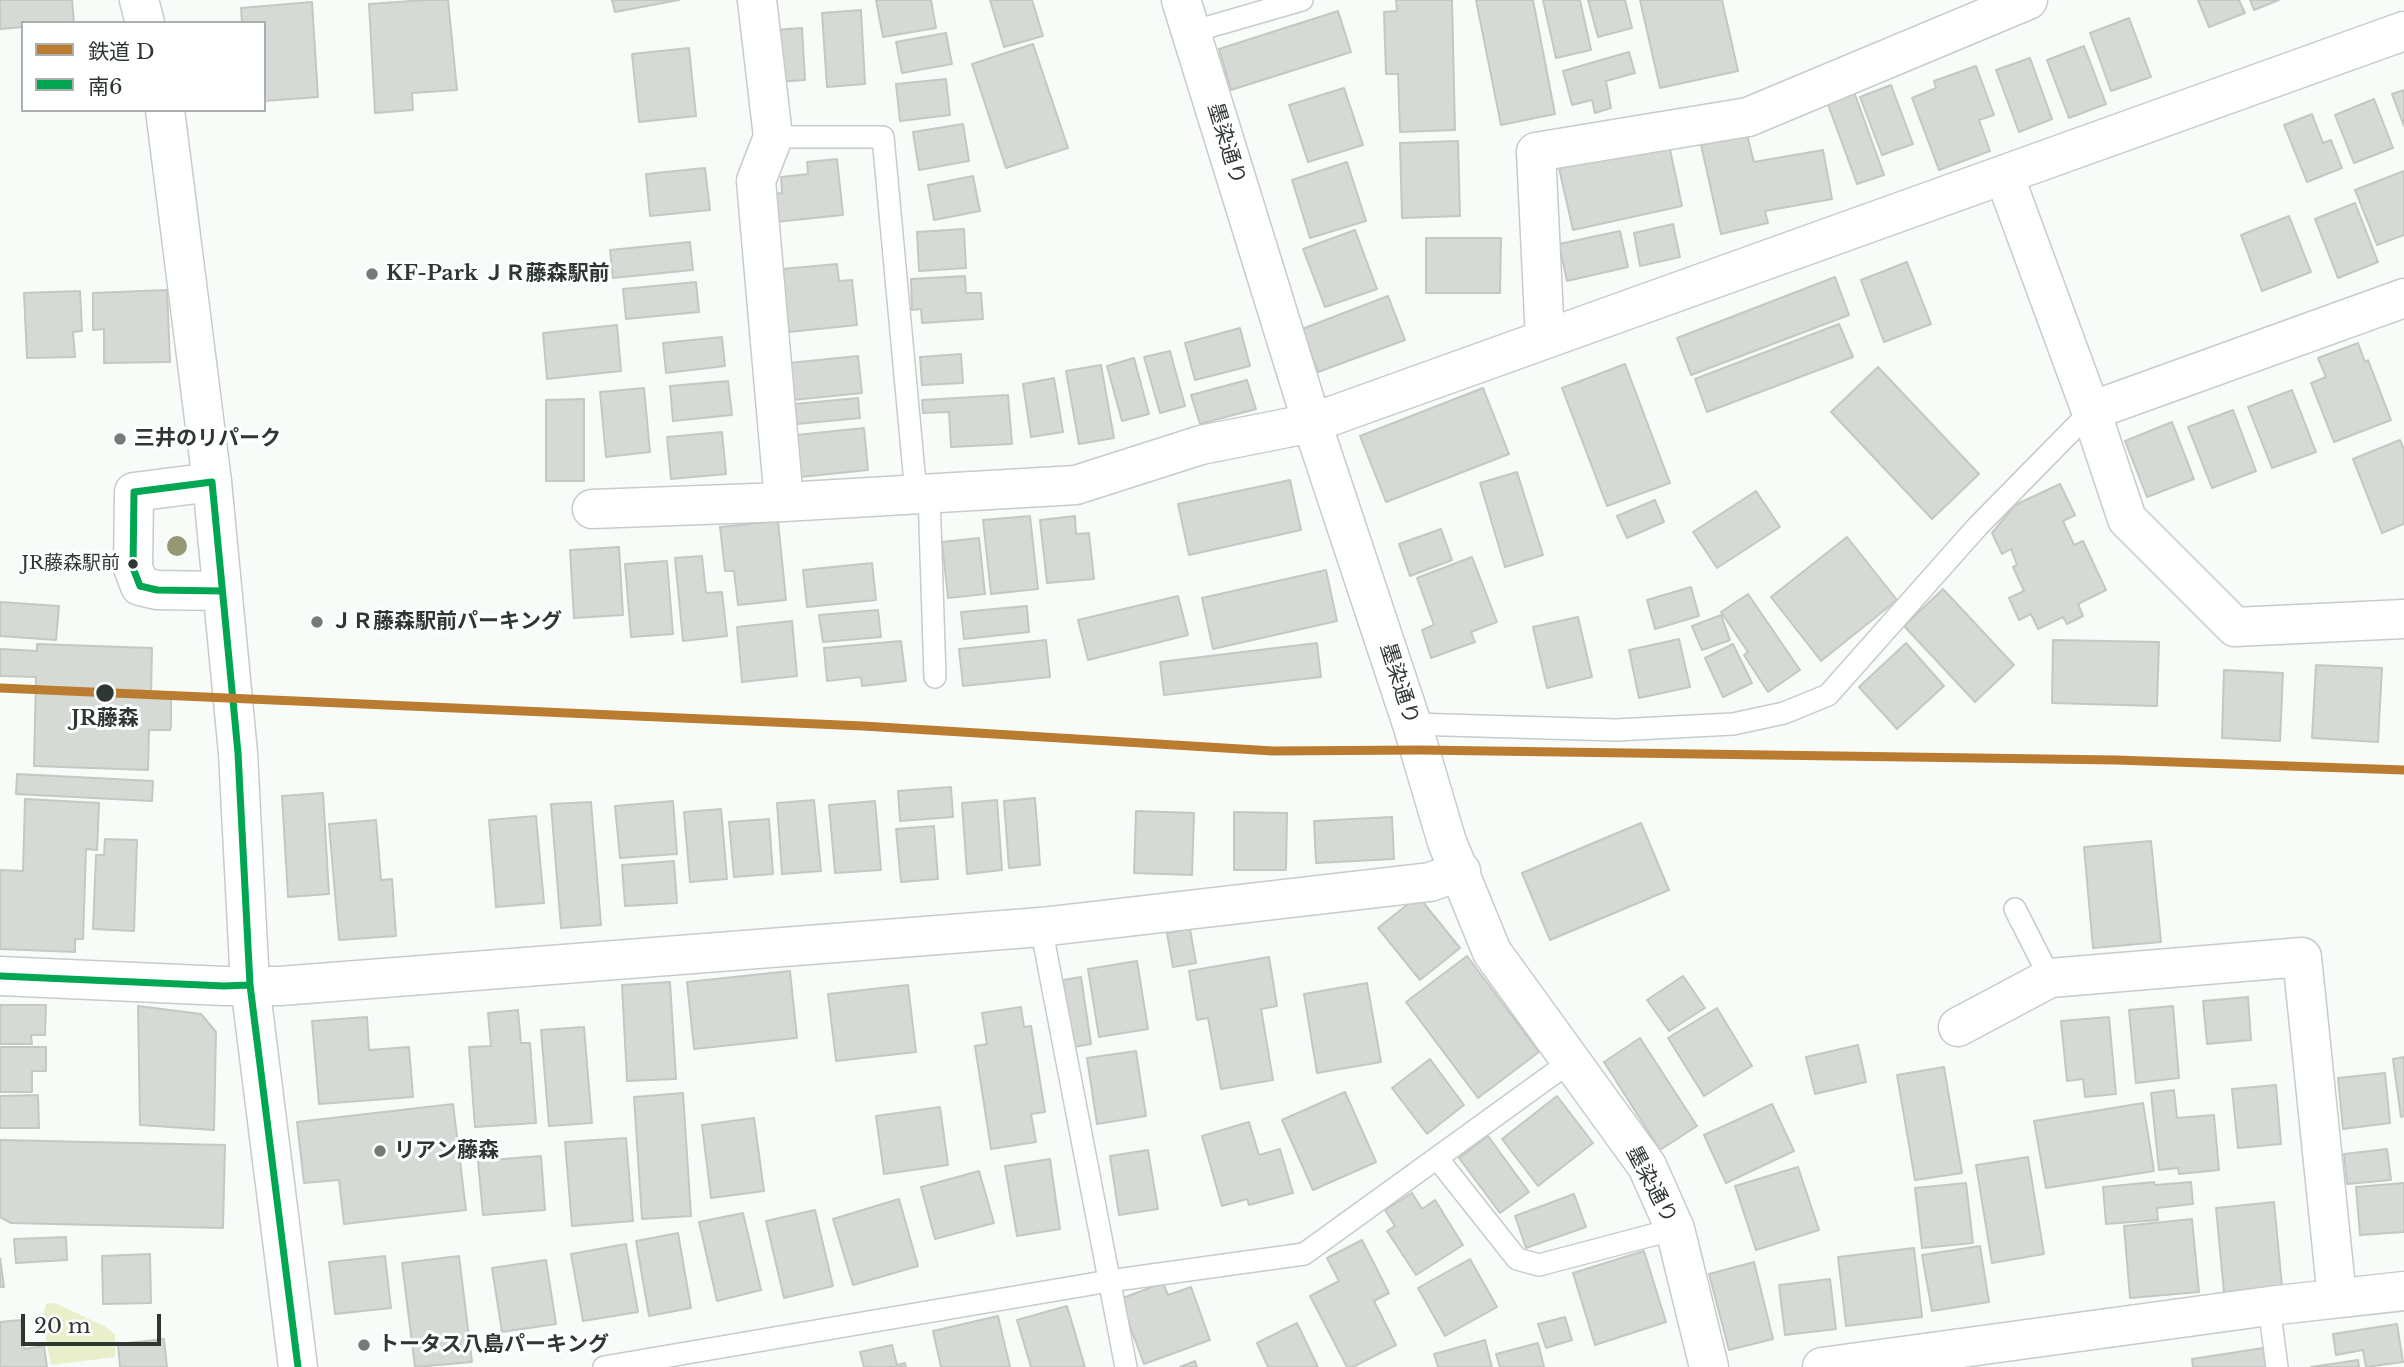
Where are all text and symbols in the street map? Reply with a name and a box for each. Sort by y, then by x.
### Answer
legend [21,21,266,112]
text: 鉄道 D [88,39,155,65]
text: 南6 [88,74,123,100]
street label: 墨染通り [1202,100,1250,188]
place label: KF-Park ＪＲ藤森駅前 [386,261,610,287]
marker: KF-Park ＪＲ藤森駅前 [364,266,380,282]
place label: 三井のリパーク [134,426,281,452]
marker: 三井のリパーク [112,431,128,447]
place label: JR藤森駅前 [22,553,120,575]
marker: JR藤森駅前 [126,557,140,571]
place label: ＪＲ藤森駅前パーキング [331,609,562,635]
marker: ＪＲ藤森駅前パーキング [309,614,325,630]
street label: 墨染通り [1374,640,1424,728]
marker: JR藤森 [94,682,116,704]
place label: JR藤森 [71,706,139,732]
place label: リアン藤森 [394,1138,499,1164]
street label: 墨染通り [1620,1142,1682,1228]
marker: リアン藤森 [372,1143,388,1159]
scale bar [24,1300,164,1344]
text: 20 m [34,1313,91,1339]
place label: トータス八島パーキング [378,1332,609,1358]
marker: トータス八島パーキング [356,1337,372,1353]

